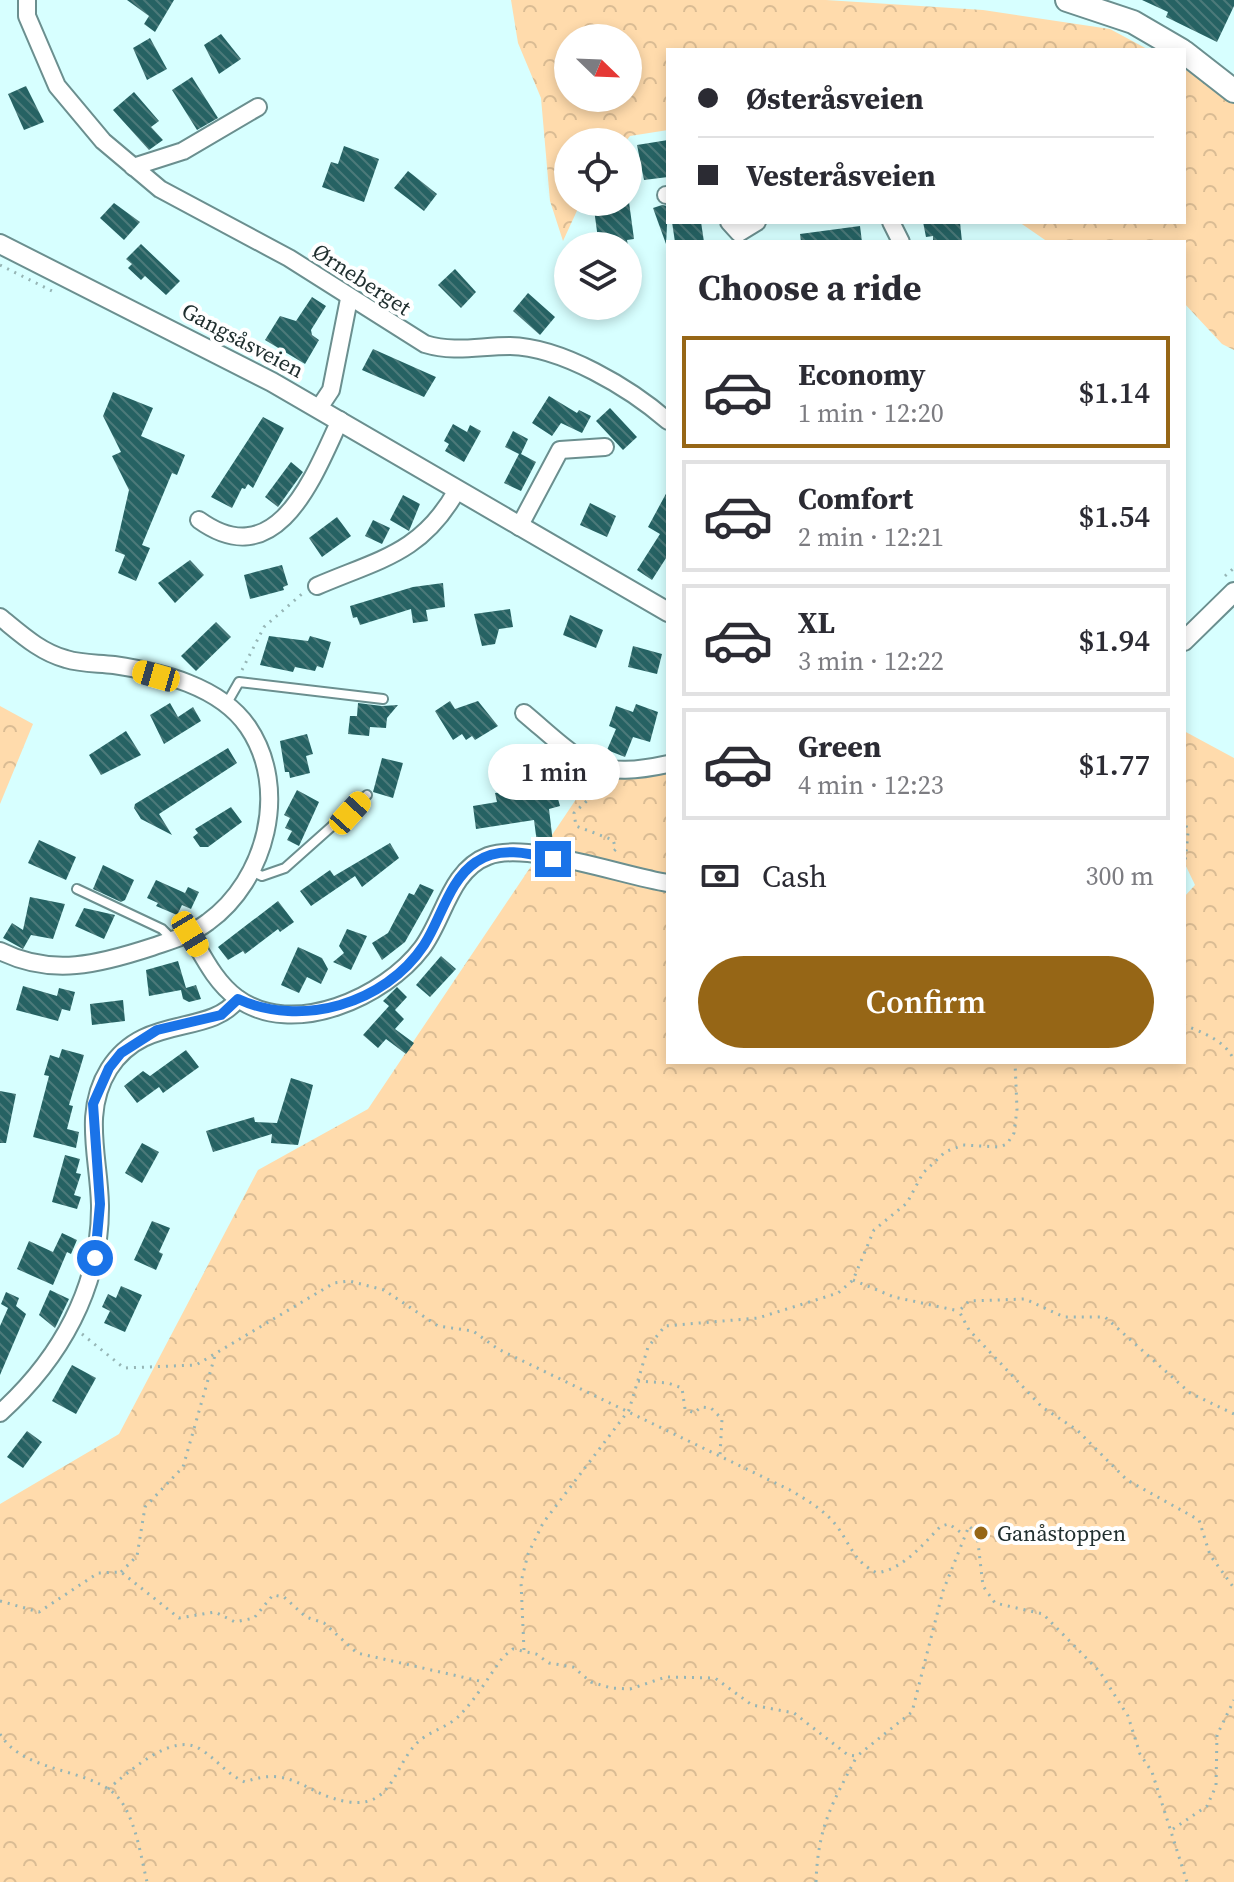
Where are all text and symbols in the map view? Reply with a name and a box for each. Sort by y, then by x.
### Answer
north arrow [554,24,642,112]
map controls [554,24,642,320]
text: Østeråsveien [746,78,924,119]
button: locate [554,128,642,216]
text: Vesteråsveien [746,155,936,196]
button: layers [554,232,642,320]
street label: Ørneberget [307,236,418,322]
text: Choose a ride [698,263,921,312]
street label: Gangsåsveien [177,295,309,385]
text: Economy [798,354,926,395]
icon: car [702,356,774,428]
text: $1.14 [1079,372,1150,413]
text: 1 min · 12:20 [798,395,944,431]
text: Comfort [798,478,913,519]
icon: car [702,480,774,552]
text: $1.54 [1079,496,1150,537]
text: 2 min · 12:21 [798,519,944,555]
text: XL [798,602,835,643]
icon: car [702,604,774,676]
text: $1.94 [1079,620,1150,661]
text: 3 min · 12:22 [798,643,944,679]
car [130,658,182,694]
text: Green [798,726,881,767]
icon: car [702,728,774,800]
callout: 1 min [487,743,619,799]
text: $1.77 [1079,744,1150,785]
text: 1 min [521,754,587,790]
text: 4 min · 12:23 [798,767,944,803]
car [325,787,375,839]
route end [535,841,571,877]
icon: cash [698,854,742,898]
text: Cash [762,856,827,897]
text: 300 m [1086,858,1154,894]
car [167,907,213,961]
button: Confirm [698,956,1154,1048]
route start [77,1240,113,1276]
place label: Ganåstoppen [997,1518,1126,1548]
marker: Ganåstoppen [972,1524,990,1542]

